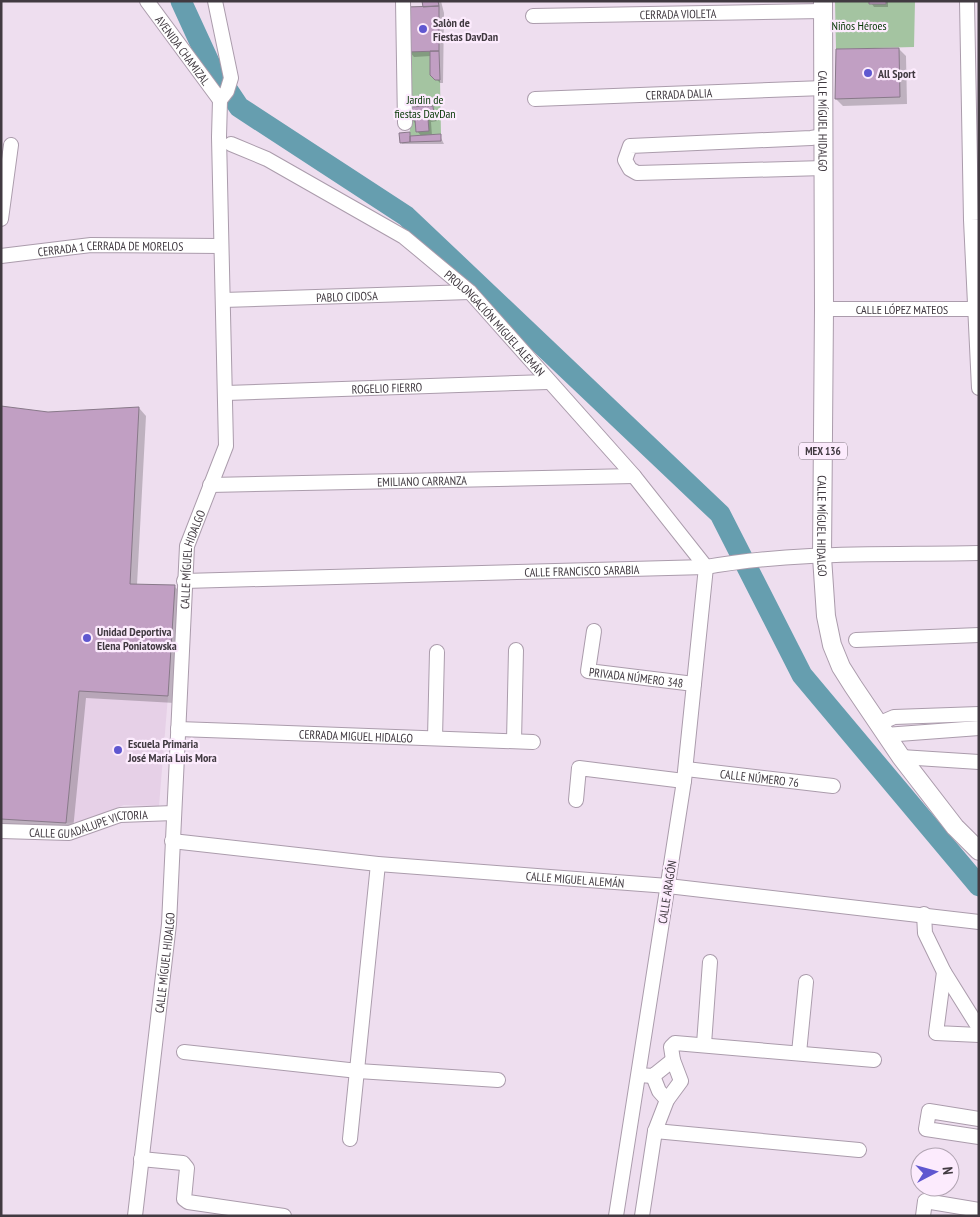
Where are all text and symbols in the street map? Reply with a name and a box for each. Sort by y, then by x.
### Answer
street label: CERRADA VIOLETA [640,5,717,22]
street label: AVENIDA CHAMIZAL [153,12,214,88]
place label: Salòn de Fiestas DavDan [433,15,498,44]
park label: Niños Héroes [832,18,887,33]
marker: Salòn de Fiestas DavDan [417,23,429,35]
place label: All Sport [877,66,916,81]
marker: All Sport [862,67,874,79]
street label: CALLE MÍGUEL HIDALGO [816,70,831,172]
street label: CERRADA DALIA [645,85,713,102]
park label: Jardìn de fiestas DavDan [394,92,456,121]
street label: CERRADA 1 CERRADA DE MORELOS [37,237,183,259]
street label: PROLONGACIÓN MIGUEL ALEMÁN [442,267,549,379]
street label: PABLO CIDOSA [316,287,378,304]
street label: CALLE LÓPEZ MATEOS [856,302,948,317]
street label: ROGELIO FIERRO [351,379,423,396]
road number: MEX 136 [799,442,847,460]
street label: EMILIANO CARRANZA [377,472,467,489]
street label: CALLE MÍGUEL HIDALGO [814,475,831,577]
street label: CALLE MÍGUEL HIDALGO [177,507,208,609]
street label: CALLE FRANCISCO SARABIA [524,561,640,579]
place label: Unidad Deportiva Elena Poniatowska [97,624,177,653]
marker: Unidad Deportiva Elena Poniatowska [81,632,93,644]
street label: PRIVADA NÚMERO 348 [588,664,684,690]
street label: CERRADA MIGUEL HIDALGO [299,726,414,745]
place label: Escuela Primaria José María Luis Mora [127,736,217,765]
marker: Escuela Primaria José María Luis Mora [112,744,124,756]
street label: CALLE NÚMERO 76 [719,765,800,790]
street label: CALLE GUADALUPE VICTORIA [29,806,148,841]
street label: CALLE ARAGÓN [655,859,679,925]
street label: CALLE MIGUEL ALEMÁN [525,868,625,890]
street label: CALLE MÍGUEL HIDALGO [151,912,177,1014]
north arrow [910,1147,960,1197]
text: N [939,1166,957,1175]

